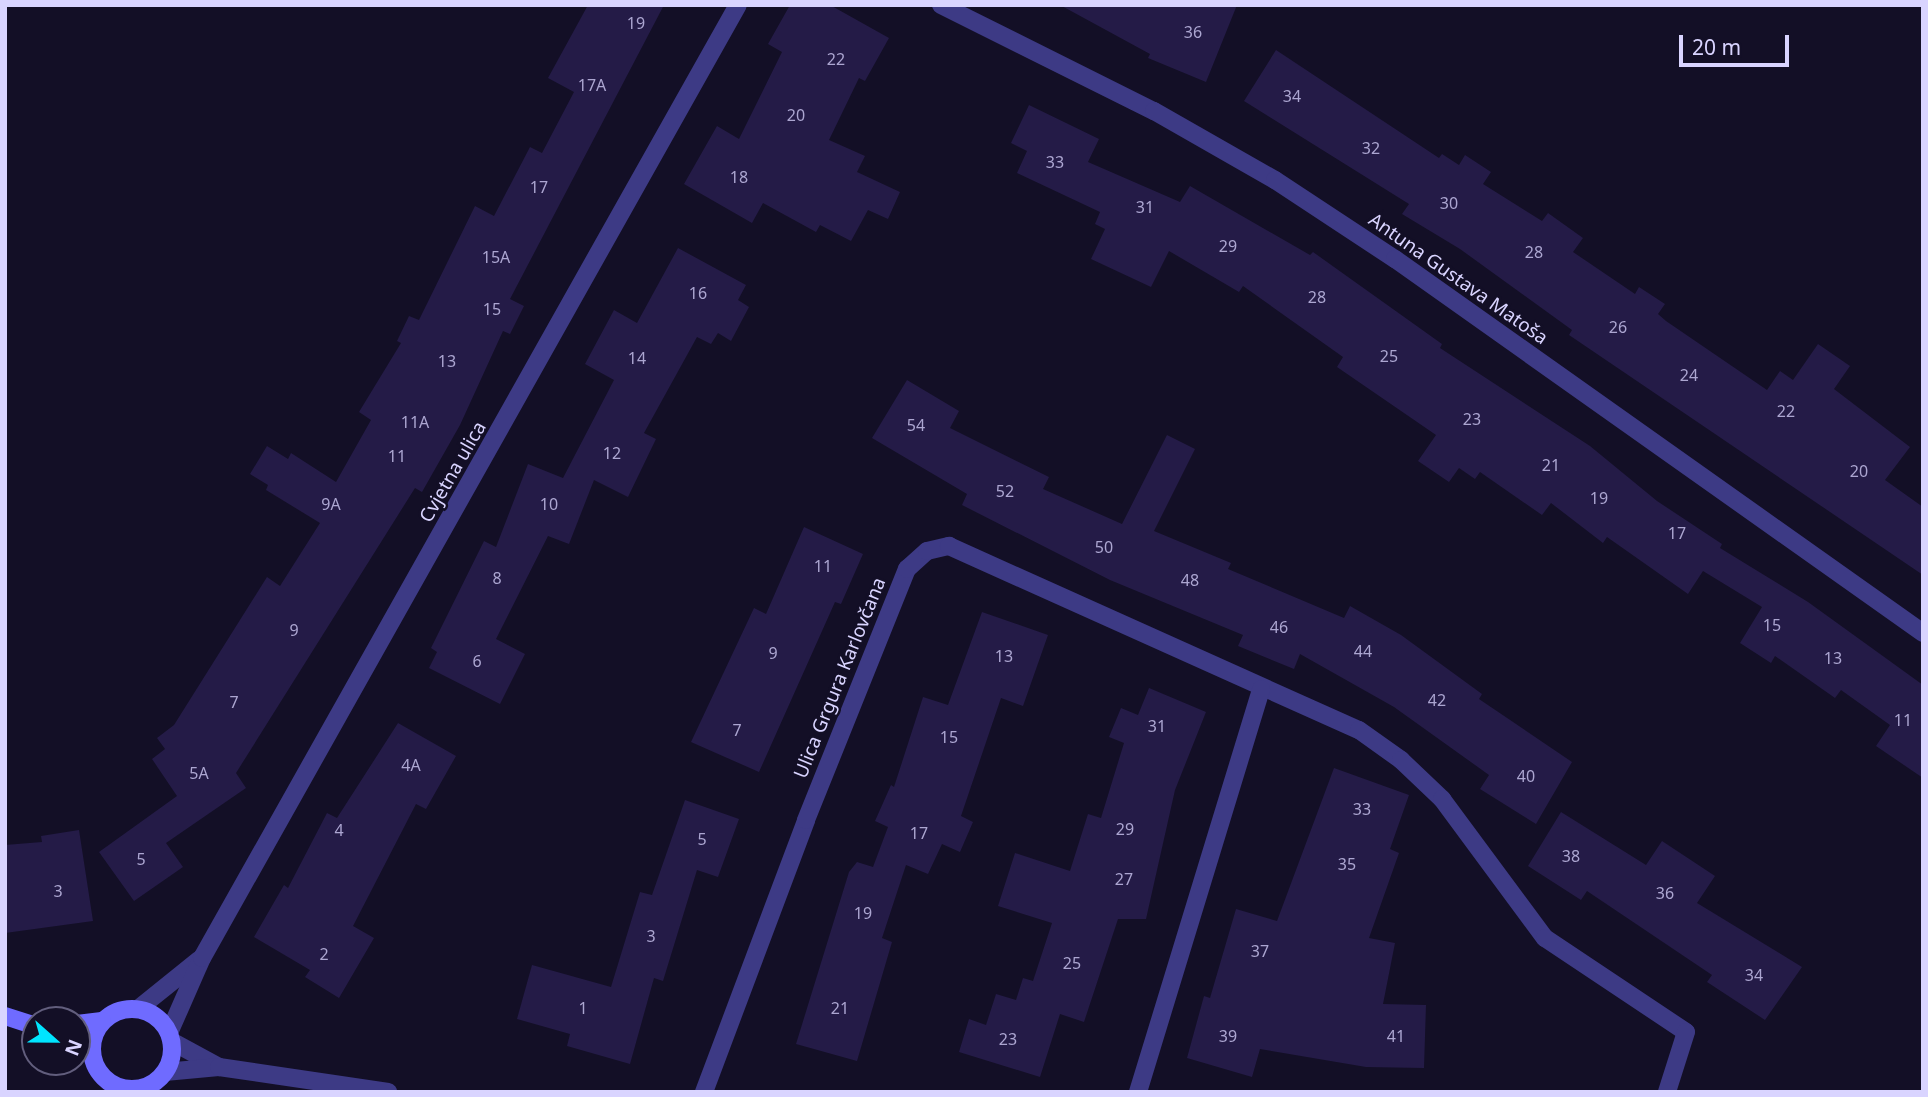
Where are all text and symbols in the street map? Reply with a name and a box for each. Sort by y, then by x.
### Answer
house number: 19 [627,13,645,33]
scale bar [1683,21,1793,65]
house number: 36 [1184,22,1202,42]
text: 20 m [1692,33,1741,61]
house number: 22 [827,49,845,69]
house number: 17A [578,75,606,95]
house number: 34 [1283,86,1301,106]
house number: 20 [787,105,805,125]
house number: 32 [1362,138,1380,158]
house number: 33 [1046,152,1064,172]
house number: 18 [730,167,748,187]
house number: 17 [530,177,548,197]
house number: 30 [1440,193,1458,213]
house number: 31 [1136,197,1154,217]
street label: Antuna Gustava Matoša [1364,208,1552,350]
house number: 29 [1219,236,1237,256]
house number: 28 [1525,242,1543,262]
house number: 15A [482,247,510,267]
house number: 16 [689,283,707,303]
house number: 28 [1308,287,1326,307]
house number: 15 [483,299,501,319]
house number: 26 [1609,317,1627,337]
house number: 25 [1380,346,1398,366]
house number: 14 [628,348,646,368]
house number: 13 [438,351,456,371]
house number: 24 [1680,365,1698,385]
house number: 22 [1777,401,1795,421]
house number: 23 [1463,409,1481,429]
house number: 11A [401,412,429,432]
house number: 54 [907,415,925,435]
street label: Cvjetna ulica [415,417,491,527]
house number: 12 [603,443,621,463]
house number: 11 [388,446,406,466]
house number: 21 [1542,455,1560,475]
house number: 20 [1850,461,1868,481]
house number: 52 [996,481,1014,501]
house number: 19 [1590,488,1608,508]
house number: 9A [321,494,341,514]
house number: 10 [540,494,558,514]
house number: 17 [1668,523,1686,543]
house number: 50 [1095,537,1113,557]
house number: 11 [814,556,832,576]
house number: 8 [492,568,502,588]
house number: 48 [1181,570,1199,590]
street label: Ulica Grgura Karlovčana [789,574,891,782]
house number: 15 [1763,615,1781,635]
house number: 46 [1270,617,1288,637]
house number: 9 [289,620,299,640]
house number: 44 [1354,641,1372,661]
house number: 9 [768,643,778,663]
house number: 13 [995,646,1013,666]
house number: 13 [1824,648,1842,668]
house number: 6 [472,651,482,671]
house number: 42 [1428,690,1446,710]
house number: 7 [229,692,239,712]
house number: 11 [1894,710,1912,730]
house number: 31 [1148,716,1166,736]
house number: 7 [732,720,742,740]
house number: 15 [940,727,958,747]
house number: 4A [401,755,421,775]
house number: 5A [189,763,209,783]
house number: 40 [1517,766,1535,786]
house number: 33 [1353,799,1371,819]
house number: 29 [1116,819,1134,839]
house number: 4 [334,820,344,840]
house number: 17 [910,823,928,843]
house number: 5 [697,829,707,849]
house number: 38 [1562,846,1580,866]
house number: 5 [136,849,146,869]
house number: 35 [1338,854,1356,874]
house number: 27 [1115,869,1133,889]
house number: 3 [53,881,63,901]
house number: 36 [1656,883,1674,903]
house number: 19 [854,903,872,923]
house number: 3 [646,926,656,946]
house number: 37 [1251,941,1269,961]
house number: 2 [319,944,329,964]
house number: 25 [1063,953,1081,973]
house number: 34 [1745,965,1763,985]
house number: 1 [578,998,588,1018]
house number: 21 [831,998,849,1018]
north arrow [21,1006,91,1076]
house number: 39 [1219,1026,1237,1046]
house number: 41 [1387,1026,1405,1046]
house number: 23 [999,1029,1017,1049]
text: N [59,1036,89,1060]

